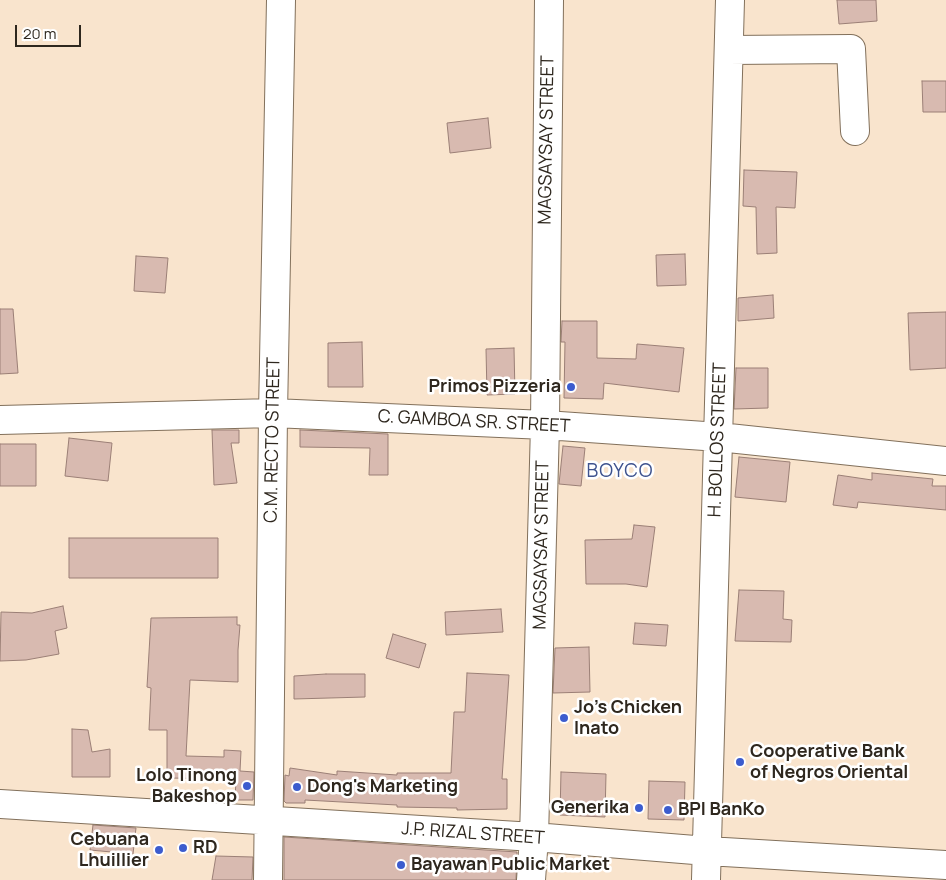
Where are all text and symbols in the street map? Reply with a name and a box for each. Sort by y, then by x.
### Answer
scale bar [18,15,84,47]
text: 20 m [23,23,56,44]
street label: MAGSAYSAY STREET [535,55,559,225]
street label: C.M. RECTO STREET [261,357,285,523]
street label: H. BOLLOS STREET [705,362,731,518]
place label: Primos Pizzeria [429,376,561,398]
marker: Primos Pizzeria [565,381,577,393]
street label: C. GAMBOA SR. STREET [377,406,571,438]
street label: MAGSAYSAY STREET [530,460,554,630]
district label: BOYCO [586,461,654,483]
place label: Jo’s Chicken Inato [574,697,682,740]
marker: Jo’s Chicken Inato [558,712,570,724]
place label: Cooperative Bank of Negros Oriental [750,741,908,784]
marker: Cooperative Bank of Negros Oriental [734,756,746,768]
place label: Lolo Tinong Bakeshop [136,765,237,808]
place label: Dong's Marketing [307,776,458,798]
marker: Lolo Tinong Bakeshop [241,780,253,792]
marker: Dong's Marketing [291,781,303,793]
place label: Generika [551,797,629,819]
place label: BPI BanKo [678,799,765,821]
marker: Generika [633,802,645,814]
marker: BPI BanKo [662,804,674,816]
street label: J.P. RIZAL STREET [401,818,545,850]
place label: Cebuana Lhuillier [71,829,149,872]
place label: RD [193,837,217,859]
marker: RD [177,842,189,854]
marker: Cebuana Lhuillier [153,844,165,856]
place label: Bayawan Public Market [411,854,610,876]
marker: Bayawan Public Market [395,859,407,871]

